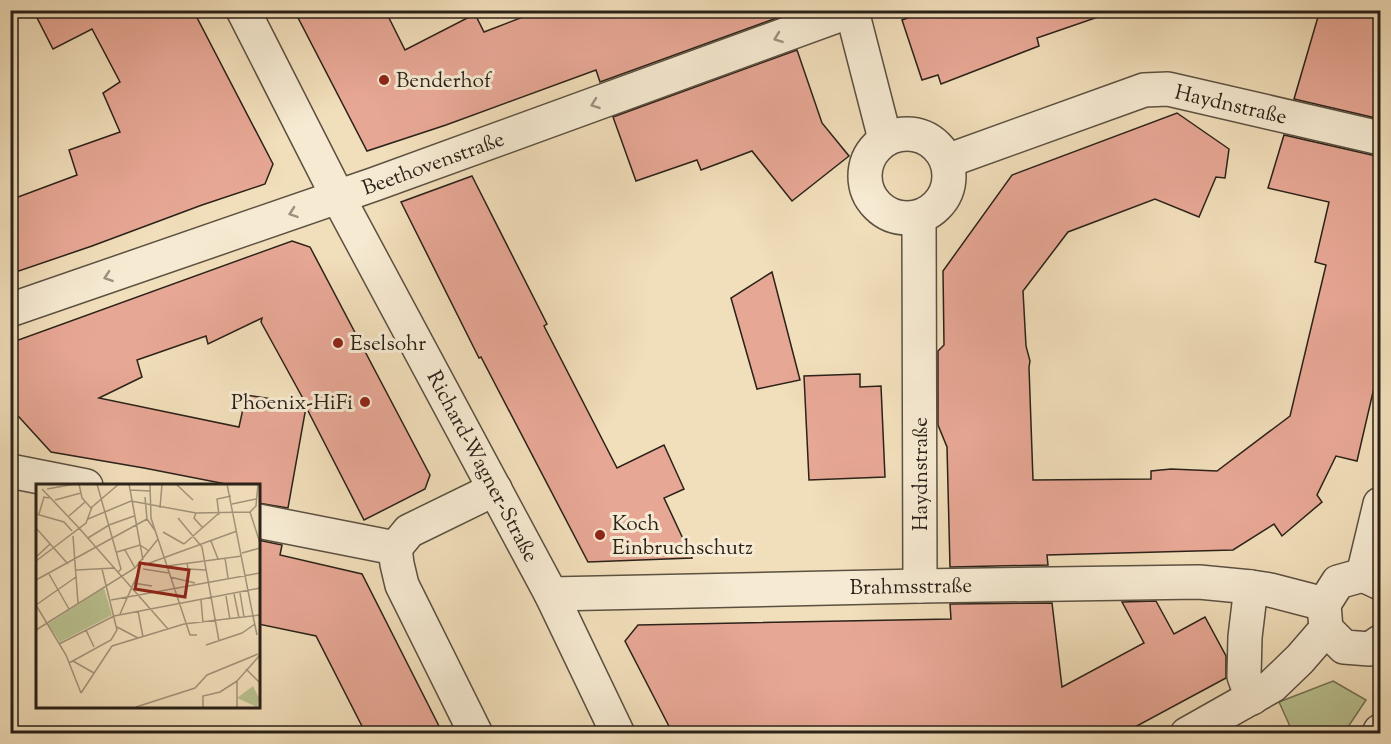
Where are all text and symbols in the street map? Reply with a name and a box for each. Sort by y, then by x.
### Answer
one-way arrow [773,30,784,43]
place label: Benderhof [396,67,493,97]
marker: Benderhof [377,73,391,87]
street label: Haydnstraße [1172,78,1290,133]
one-way arrow [590,97,601,110]
street label: Beethovenstraße [358,125,509,205]
one-way arrow [288,205,299,218]
one-way arrow [103,269,114,282]
place label: Eselsohr [350,330,426,360]
marker: Eselsohr [331,336,345,350]
street label: Richard-Wagner-Straße [418,366,544,568]
place label: Phoenix-HiFi [231,389,353,419]
marker: Phoenix-HiFi [358,395,372,409]
street label: Haydnstraße [907,417,937,531]
inset map [36,484,260,708]
place label: Koch Einbruchschutz [612,510,753,564]
marker: Koch Einbruchschutz [593,528,607,542]
street label: Brahmsstraße [849,572,973,604]

